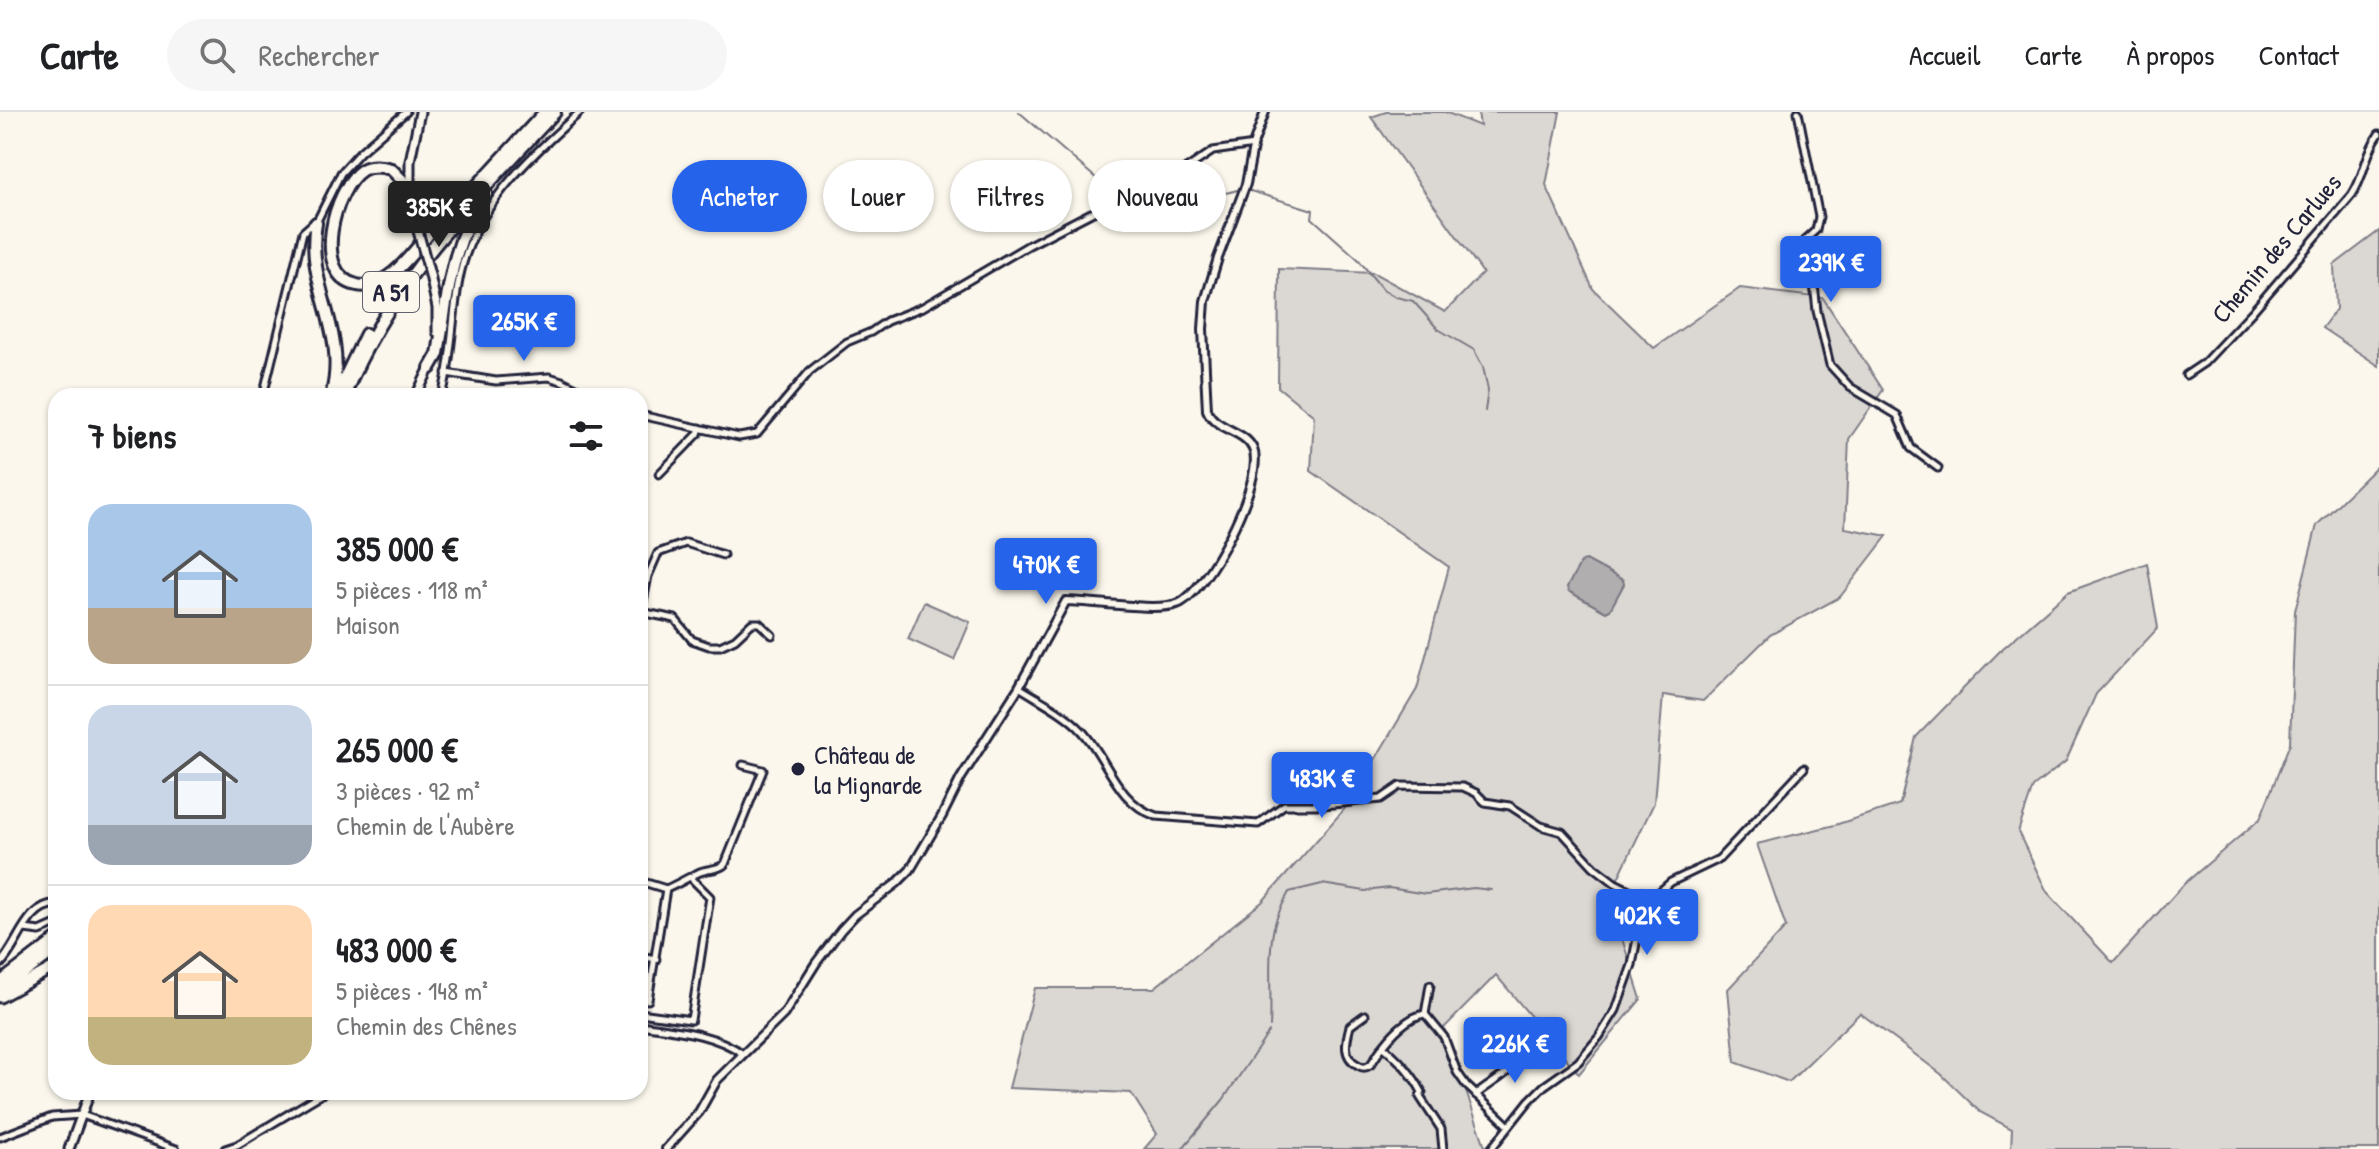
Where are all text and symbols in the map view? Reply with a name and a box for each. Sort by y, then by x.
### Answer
search box [167,19,727,91]
text: Carte [40,29,119,81]
icon: search [195,33,239,77]
text: Rechercher [259,35,380,75]
text: Accueil [1909,36,1981,74]
text: Carte [2025,36,2082,74]
text: À propos [2126,36,2215,74]
text: Contact [2259,36,2339,74]
chip: Acheter [672,160,807,232]
chip: Louer [823,160,934,232]
chip: Filtres [950,160,1072,232]
chip: Nouveau [1088,160,1226,232]
street label: Chemin des Carlues [2203,166,2349,330]
pin: 385K € [374,181,504,249]
text: 385K € [406,189,472,224]
pin: 239K € [1766,236,1896,304]
text: 239K € [1798,244,1864,279]
road number: A 51 [363,272,419,312]
pin: 265K € [459,295,589,363]
text: 265K € [491,303,557,338]
text: 7 biens [88,413,176,459]
icon: filters [564,414,608,458]
text: 385 000 € [336,526,458,572]
icon: home [152,536,248,632]
pin: 470K € [981,538,1111,606]
text: 470K € [1013,546,1079,581]
text: 5 pièces · 118 m² [336,572,488,607]
text: Maison [336,607,400,642]
text: 265 000 € [336,727,458,773]
icon: home [152,737,248,833]
place label: Château de la Mignarde [814,737,922,802]
pin: 483K € [1257,752,1387,820]
marker: Château de la Mignarde [789,760,807,778]
text: 483K € [1290,760,1354,795]
text: 3 pièces · 92 m² [336,773,480,808]
text: Chemin de l'Aubère [336,808,515,843]
pin: 402K € [1582,889,1712,957]
text: 402K € [1614,897,1680,932]
text: 483 000 € [336,927,456,973]
icon: home [152,937,248,1033]
text: 5 pièces · 148 m² [336,973,488,1008]
text: Chemin des Chênes [336,1008,517,1043]
pin: 226K € [1450,1017,1580,1085]
text: 226K € [1482,1025,1548,1060]

